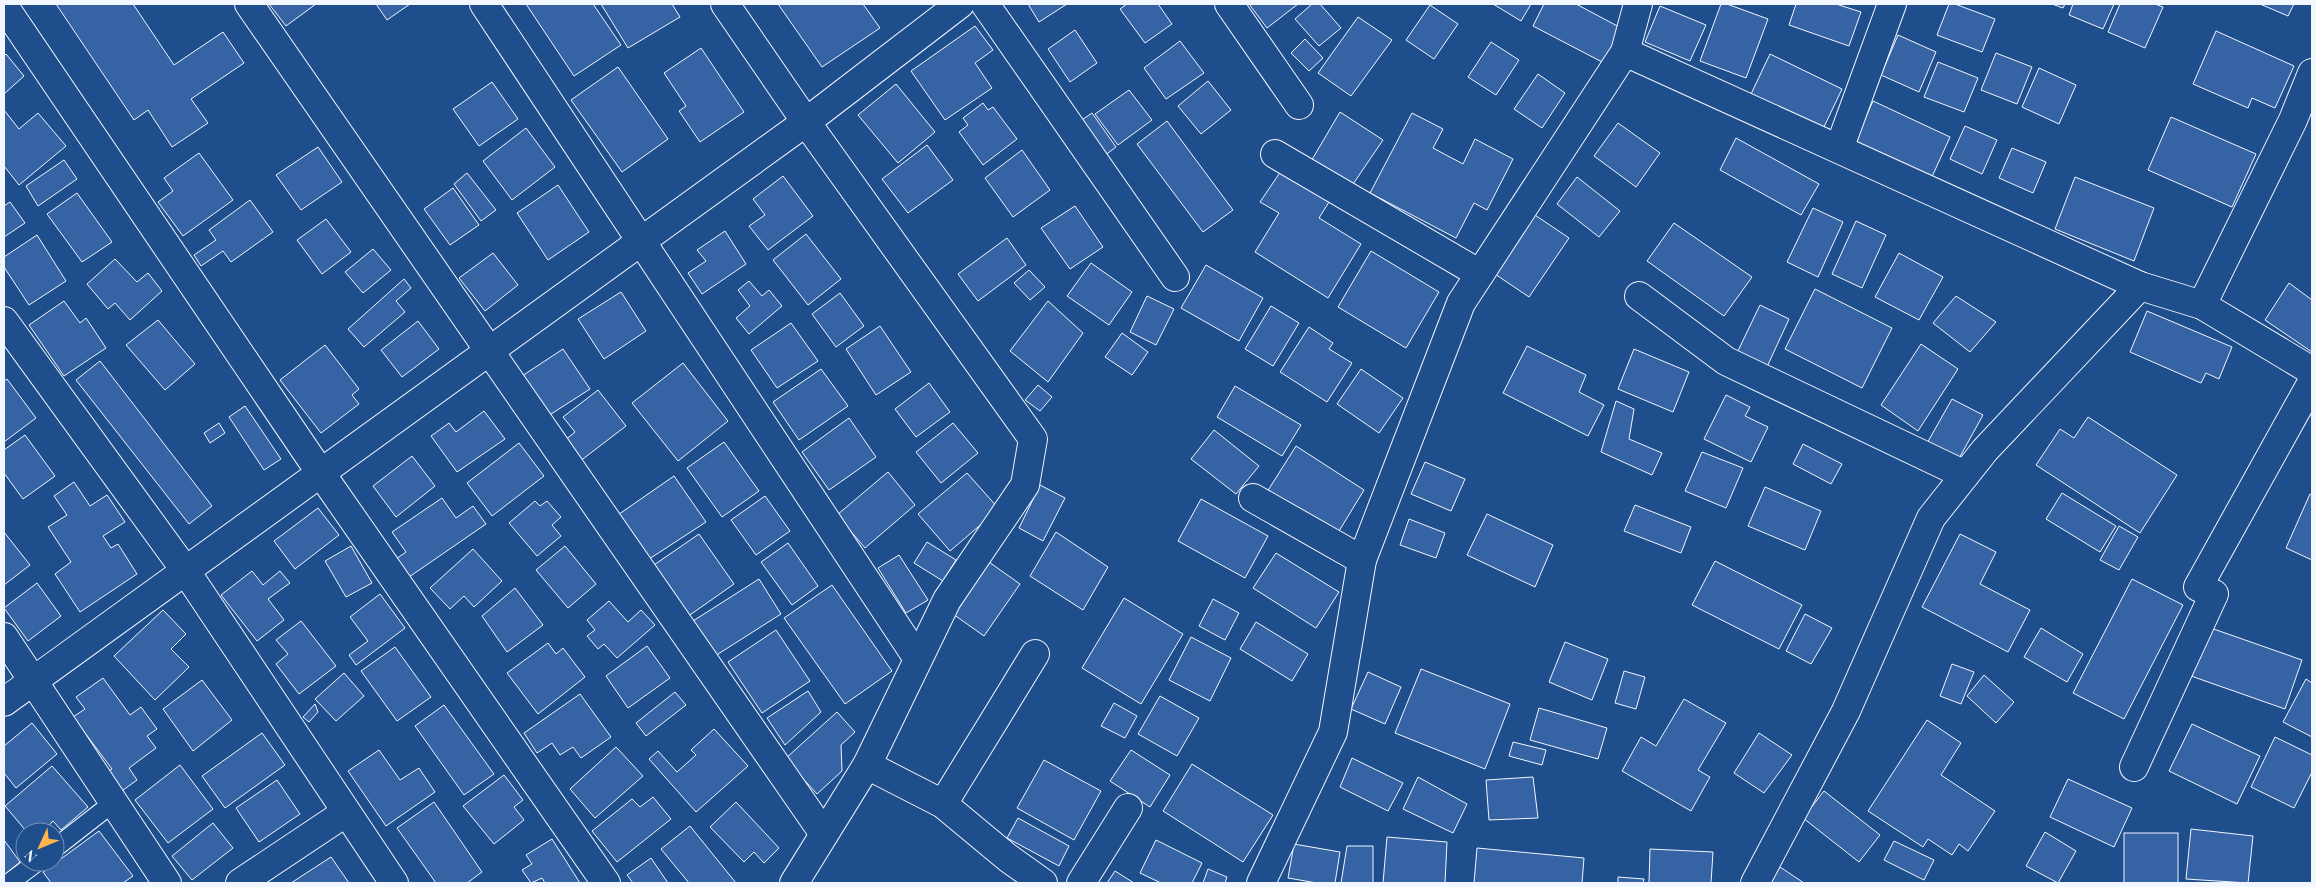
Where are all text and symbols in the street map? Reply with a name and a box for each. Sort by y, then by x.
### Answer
north arrow [15,822,65,872]
text: N [20,846,41,867]

